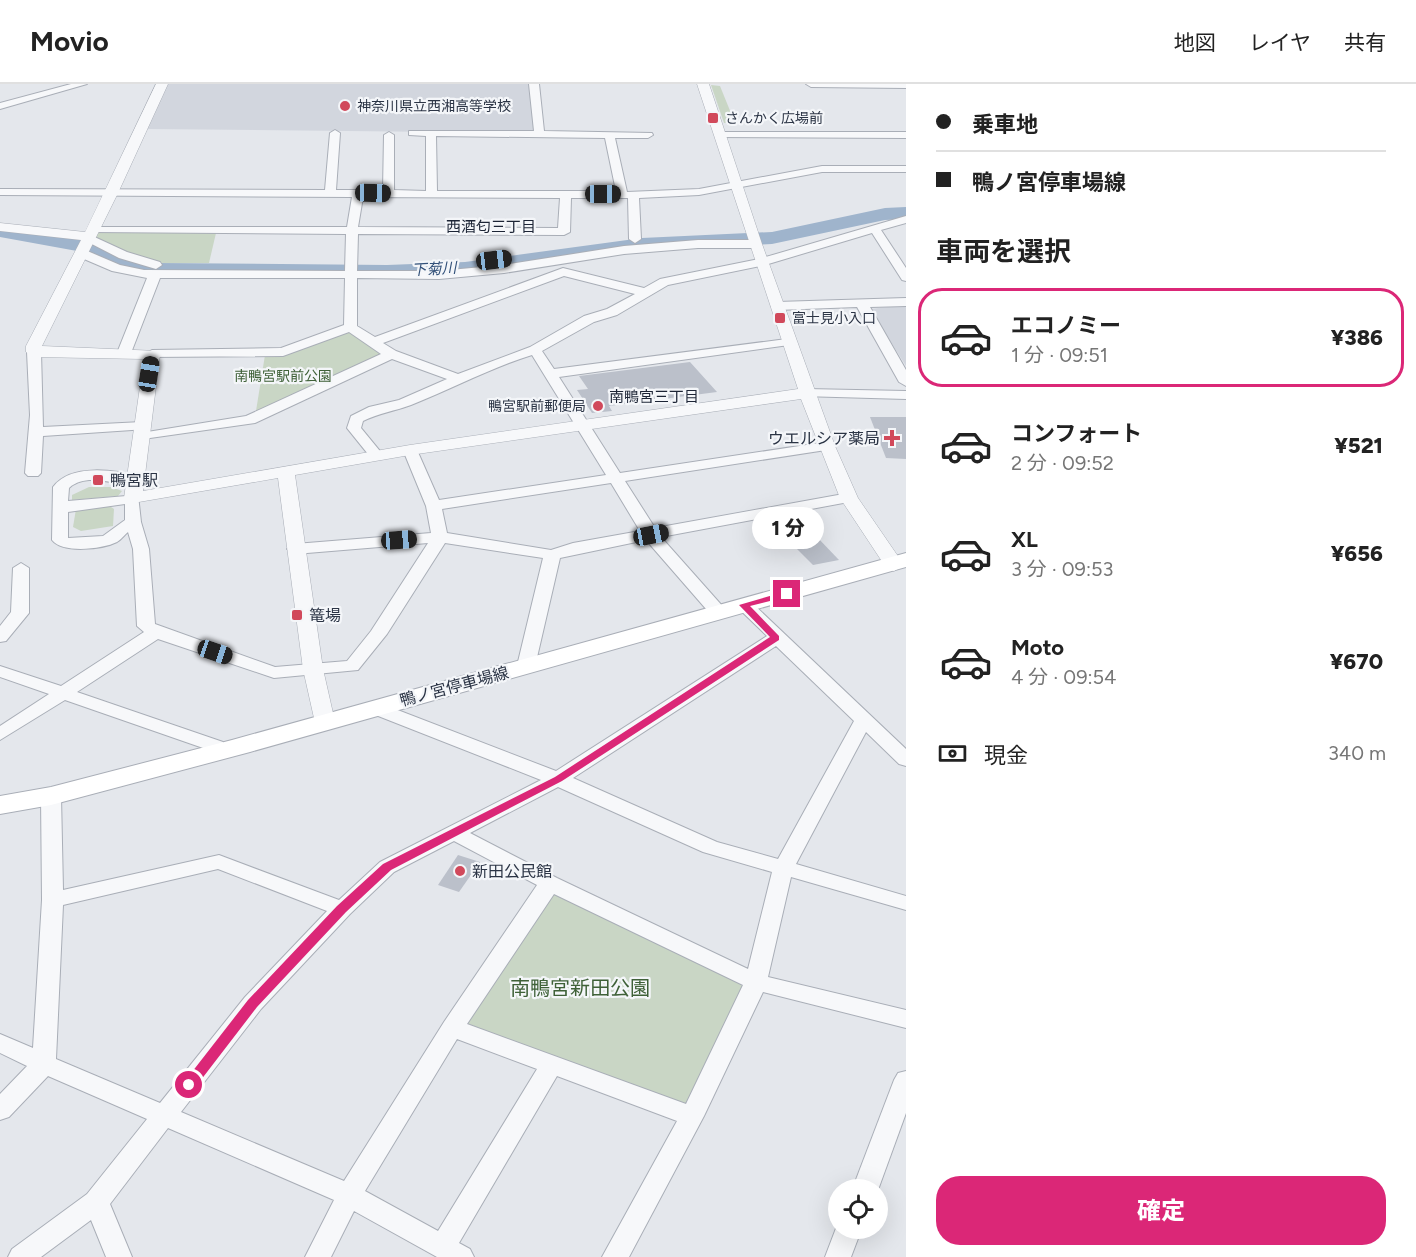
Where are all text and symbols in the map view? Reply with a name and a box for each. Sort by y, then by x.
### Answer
text: Movio [30,24,109,58]
text: 地図 [1174,30,1216,55]
text: レイヤ [1249,30,1311,55]
text: 共有 [1344,30,1386,55]
place label: 神奈川県立西湘高等学校 [357,98,511,115]
marker: 神奈川県立西湘高等学校 [338,99,352,113]
place label: さんかく広場前 [725,110,823,127]
marker: さんかく広場前 [706,111,720,125]
text: 乗車地 [972,111,1038,138]
text: 鴨ノ宮停車場線 [972,169,1126,196]
car [355,184,391,202]
car [585,185,621,203]
district label: 西酒匂三丁目 [446,218,536,236]
text: 車両を選択 [936,235,1071,268]
car [475,249,513,271]
water label: 下菊川 [411,259,459,279]
place label: 富士見小入口 [792,310,876,327]
marker: 富士見小入口 [773,311,787,325]
icon: car [939,311,993,365]
text: エコノミー [1011,312,1121,339]
text: ¥386 [1331,324,1383,351]
text: 1 分 · 09:51 [1011,343,1108,367]
car [137,355,161,393]
park label: 南鴨宮駅前公園 [234,368,332,385]
district label: 南鴨宮三丁目 [609,388,699,406]
place label: 鴨宮駅前郵便局 [488,398,586,415]
marker: 鴨宮駅前郵便局 [591,399,605,413]
icon: car [939,419,993,473]
text: コンフォート [1011,420,1142,447]
place label: ウエルシア薬局 [768,429,880,448]
marker: ウエルシア薬局 [885,431,899,445]
text: ¥521 [1334,432,1383,459]
text: 2 分 · 09:52 [1011,451,1114,475]
place label: 鴨宮駅 [110,471,158,490]
marker: 鴨宮駅 [91,473,105,487]
callout: 1 分 [751,507,823,549]
text: 1 分 [771,516,805,540]
car [632,523,670,547]
text: XL [1011,526,1038,553]
icon: car [939,527,993,581]
car [380,530,418,550]
text: ¥656 [1331,540,1383,567]
text: 3 分 · 09:53 [1011,557,1113,581]
route end [773,580,800,607]
place label: 篭場 [309,606,341,625]
marker: 篭場 [290,608,304,622]
text: Moto [1011,634,1064,661]
icon: car [939,635,993,689]
car [195,638,235,666]
text: ¥670 [1330,648,1383,675]
street label: 鴨ノ宮停車場線 [398,663,511,710]
text: 4 分 · 09:54 [1011,665,1116,689]
icon: cash [936,737,969,770]
text: 340 m [1328,741,1386,765]
text: 現金 [984,742,1028,769]
place label: 新田公民館 [472,862,552,881]
marker: 新田公民館 [453,864,467,878]
park label: 南鴨宮新田公園 [510,976,650,1000]
route start [175,1071,202,1098]
button: 確定 [936,1176,1386,1245]
map controls [828,1179,888,1239]
button: locate [828,1179,888,1239]

